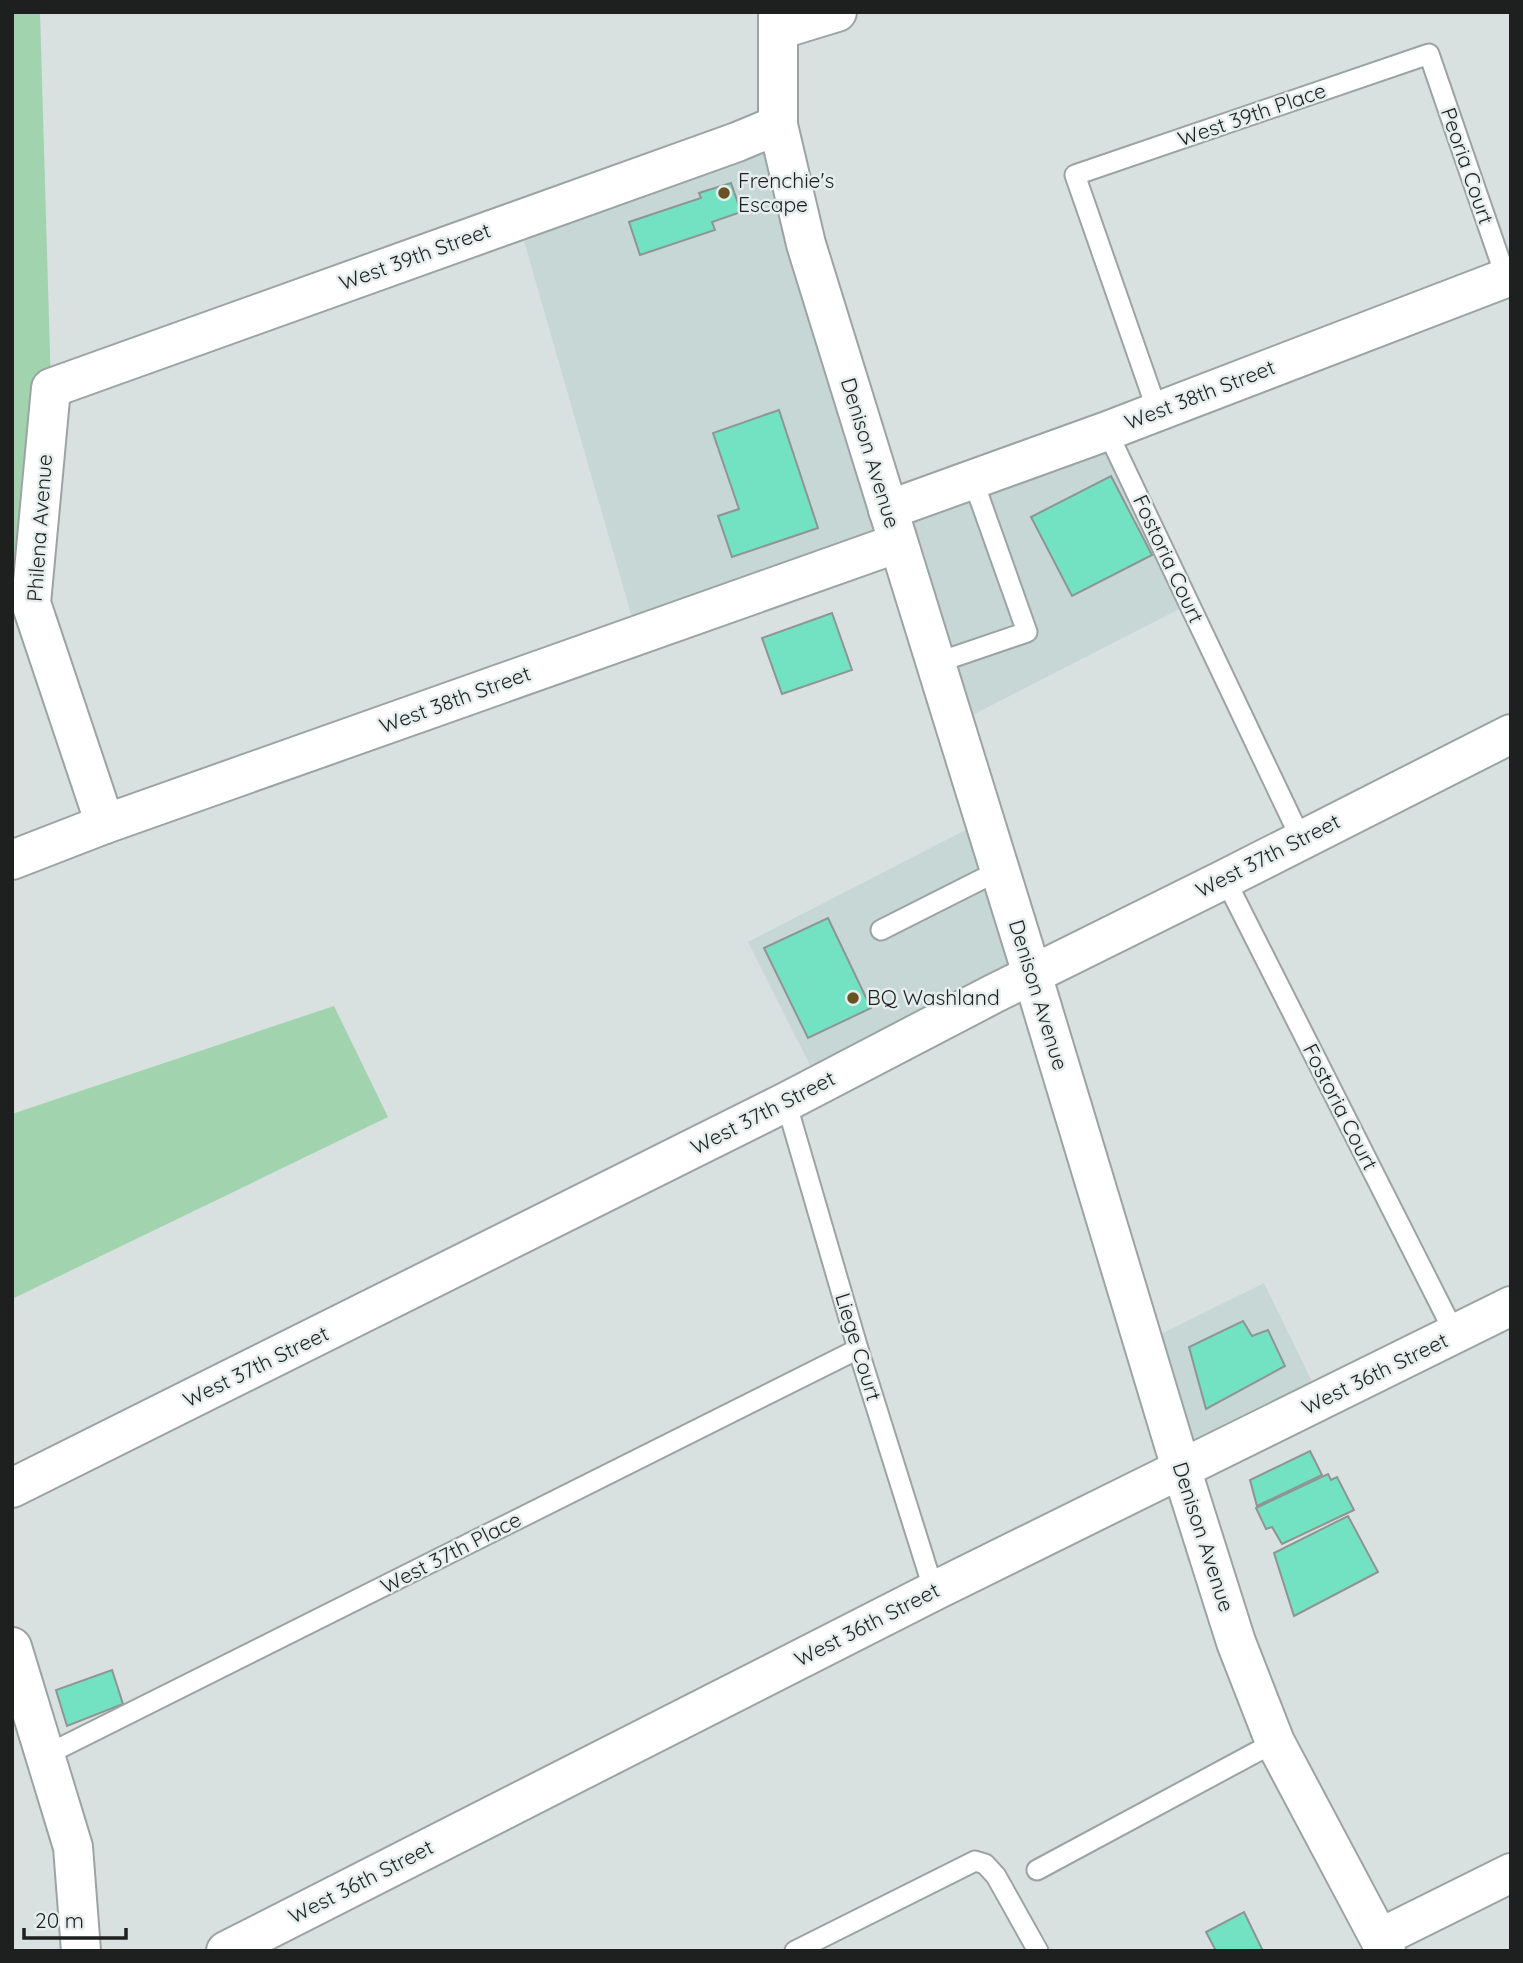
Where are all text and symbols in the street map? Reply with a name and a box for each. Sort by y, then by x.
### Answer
street label: West 39th Place [1174,77,1329,152]
street label: Peoria Court [1436,104,1500,227]
place label: Frenchie's Escape [738,167,834,217]
marker: Frenchie's Escape [716,185,732,201]
street label: West 39th Street [335,217,494,296]
street label: West 38th Street [1121,353,1279,435]
street label: Denison Avenue [836,374,906,531]
street label: Philena Avenue [21,453,57,603]
street label: Fostoria Court [1128,490,1210,627]
street label: West 38th Street [375,660,534,738]
street label: West 37th Street [1191,808,1344,903]
street label: Denison Avenue [1004,916,1074,1073]
place label: BQ Washland [867,984,1000,1010]
marker: BQ Washland [845,990,861,1006]
street label: Fostoria Court [1298,1039,1384,1174]
street label: West 37th Street [686,1065,839,1160]
street label: Liege Court [830,1290,888,1404]
street label: West 37th Street [179,1320,332,1413]
street label: West 36th Street [1297,1327,1452,1420]
street label: Denison Avenue [1167,1458,1240,1615]
street label: West 37th Place [376,1506,525,1599]
street label: West 36th Street [790,1576,943,1672]
street label: West 36th Street [284,1833,437,1929]
scale bar [24,1896,126,1940]
text: 20 m [35,1907,84,1933]

